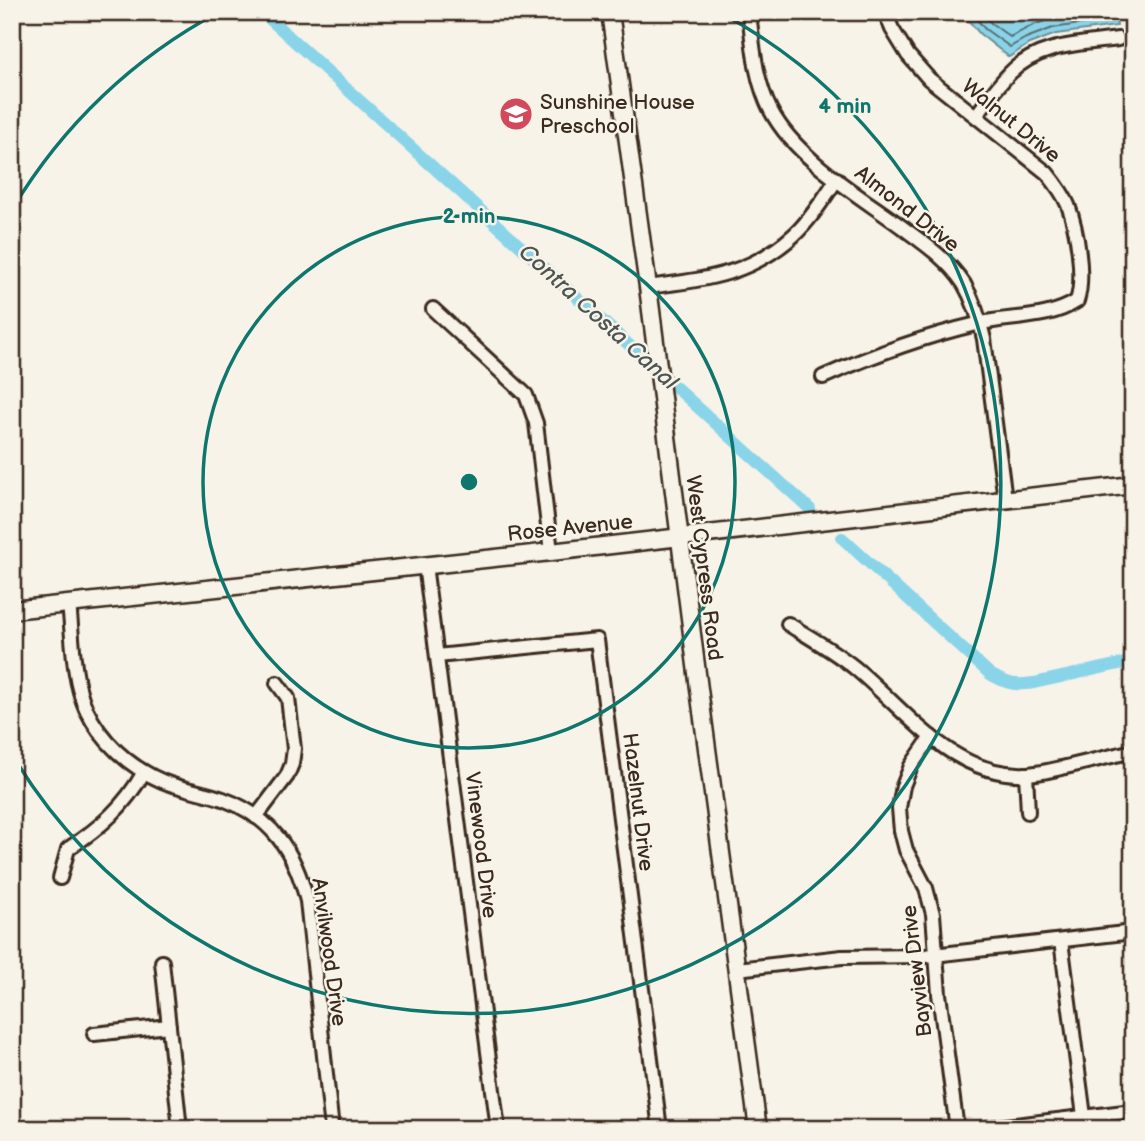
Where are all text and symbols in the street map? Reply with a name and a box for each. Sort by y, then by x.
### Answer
street label: Walnut Drive [957,74,1065,168]
place label: Sunshine House Preschool [540,90,695,139]
text: 4 min [819,94,871,119]
school or university icon: Sunshine House Preschool [497,95,535,133]
street label: Almond Drive [850,160,964,258]
text: 2 min [442,204,496,229]
water label: Contra Costa Canal [513,238,684,396]
centre of rings [457,470,481,494]
street label: West Cypress Road [680,474,728,662]
street label: Rose Avenue [506,509,634,547]
street label: Hazelnut Drive [617,731,659,873]
street label: Vinewood Drive [460,770,502,920]
street label: Anvilwood Drive [306,876,352,1028]
street label: Bayview Drive [897,904,937,1038]

